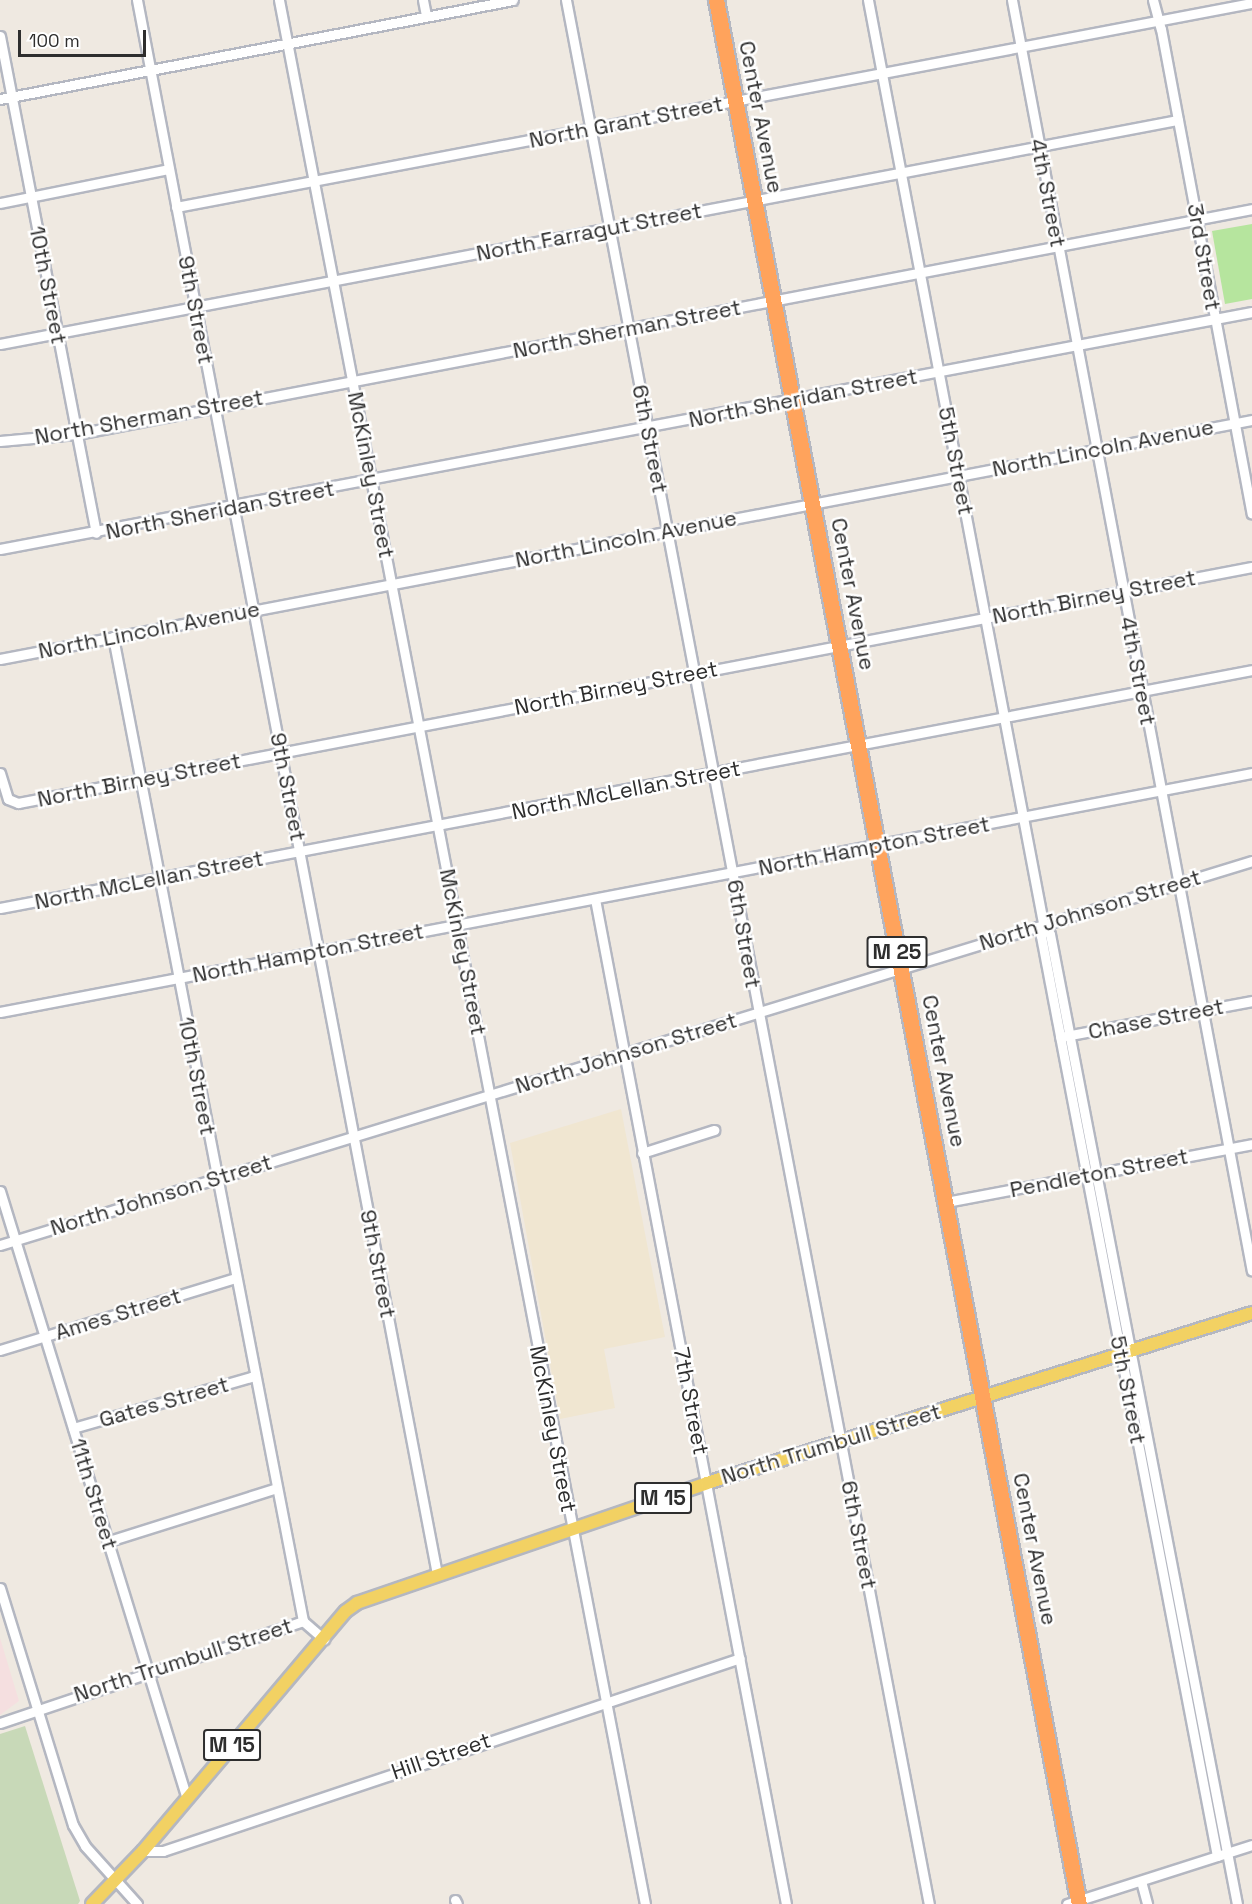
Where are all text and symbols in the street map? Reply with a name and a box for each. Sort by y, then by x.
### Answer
scale bar [21,18,148,56]
text: 100 m [29,29,80,52]
street label: Center Avenue [733,39,789,195]
street label: North Grant Street [527,90,725,154]
street label: 4th Street [1025,136,1071,250]
street label: North Farragut Street [474,197,704,267]
street label: 3rd Street [1182,201,1226,313]
street label: 10th Street [24,224,72,346]
street label: 9th Street [173,254,219,366]
street label: North Sherman Street [511,294,743,364]
street label: North Sheridan Street [686,363,920,433]
street label: 6th Street [627,383,673,495]
street label: North Sherman Street [32,384,266,450]
street label: McKinley Street [342,389,400,561]
street label: 5th Street [933,405,979,517]
street label: North Lincoln Avenue [990,414,1216,482]
street label: North Sheridan Street [103,475,337,545]
street label: North Lincoln Avenue [513,505,739,573]
street label: Center Avenue [825,516,881,672]
street label: North Birney Street [990,564,1198,630]
street label: North Lincoln Avenue [36,596,262,664]
street label: 4th Street [1115,614,1161,728]
street label: North Birney Street [512,655,720,721]
street label: 9th Street [265,731,311,843]
street label: North Birney Street [35,747,243,813]
street label: North McLellan Street [509,755,743,825]
street label: North Hampton Street [756,811,992,881]
street label: North McLellan Street [32,845,266,915]
street label: North Johnson Street [976,864,1204,956]
street label: McKinley Street [434,866,492,1038]
street label: 6th Street [721,878,767,990]
street label: North Hampton Street [190,918,426,988]
road number: M 25 [866,934,928,970]
street label: Center Avenue [916,993,972,1149]
street label: Chase Street [1086,993,1226,1045]
street label: North Johnson Street [512,1007,740,1099]
street label: 10th Street [173,1015,221,1137]
street label: Pendleton Street [1008,1143,1190,1203]
street label: North Johnson Street [47,1149,275,1241]
street label: 9th Street [355,1208,401,1320]
street label: Ames Street [52,1282,184,1346]
street label: 5th Street [1105,1334,1151,1446]
street label: McKinley Street [524,1343,582,1515]
street label: 7th Street [668,1345,714,1457]
street label: Gates Street [96,1371,232,1433]
street label: North Trumbull Street [718,1398,944,1490]
street label: 11th Street [65,1435,123,1553]
street label: Center Avenue [1007,1471,1063,1627]
street label: 6th Street [836,1479,882,1591]
road number: M 15 [633,1480,693,1516]
street label: North Trumbull Street [70,1612,296,1708]
road number: M 15 [202,1727,262,1763]
street label: Hill Street [388,1727,494,1785]

